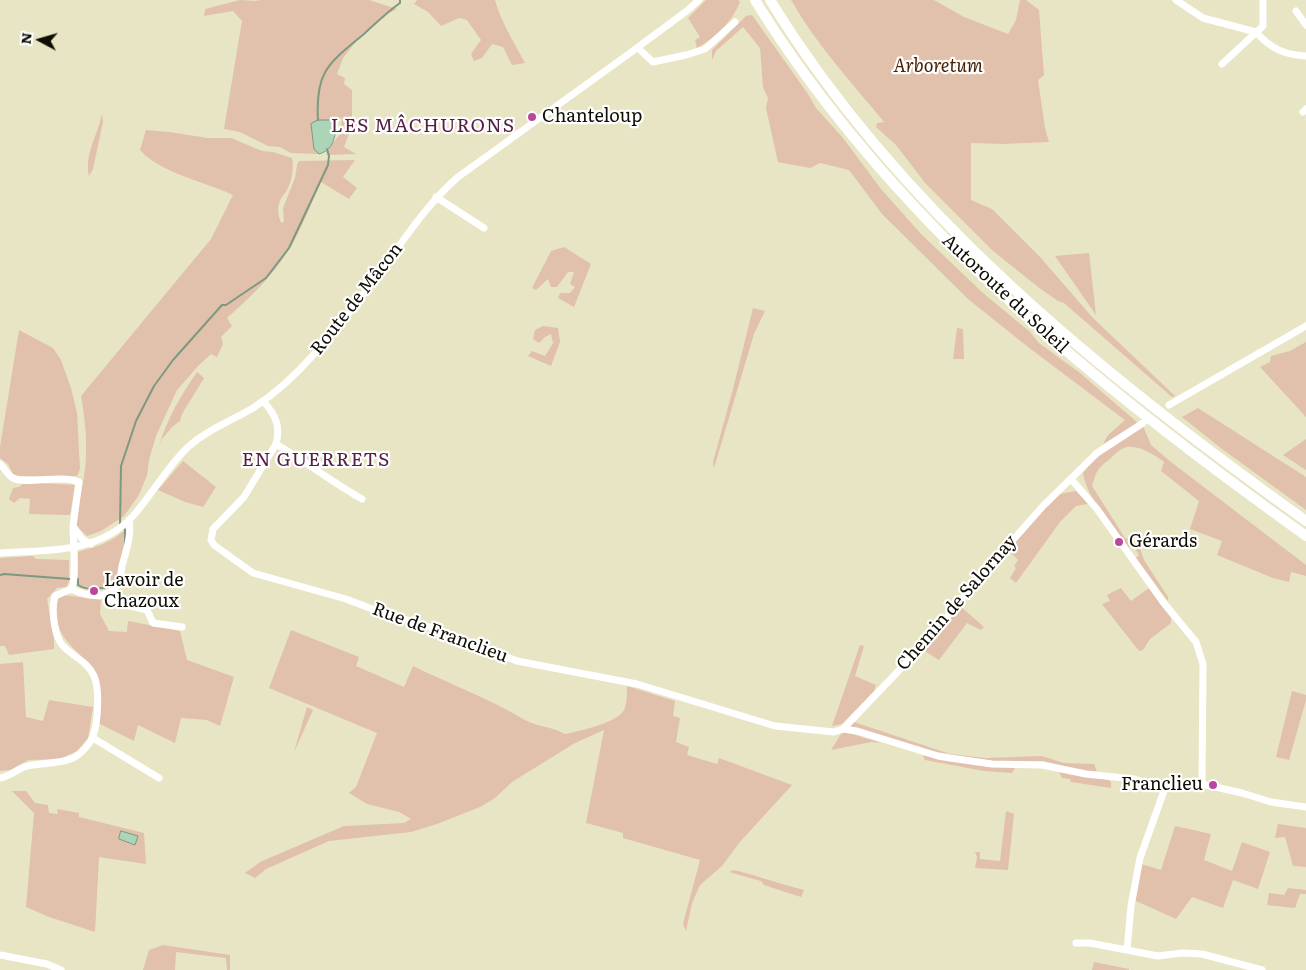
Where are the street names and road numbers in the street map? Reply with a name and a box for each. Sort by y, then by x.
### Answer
street label: Autoroute du Soleil [937,230,1073,358]
street label: Route de Mâcon [307,239,407,359]
street label: Chemin de Salornay [892,531,1022,675]
street label: Rue de Franclieu [369,598,511,668]

